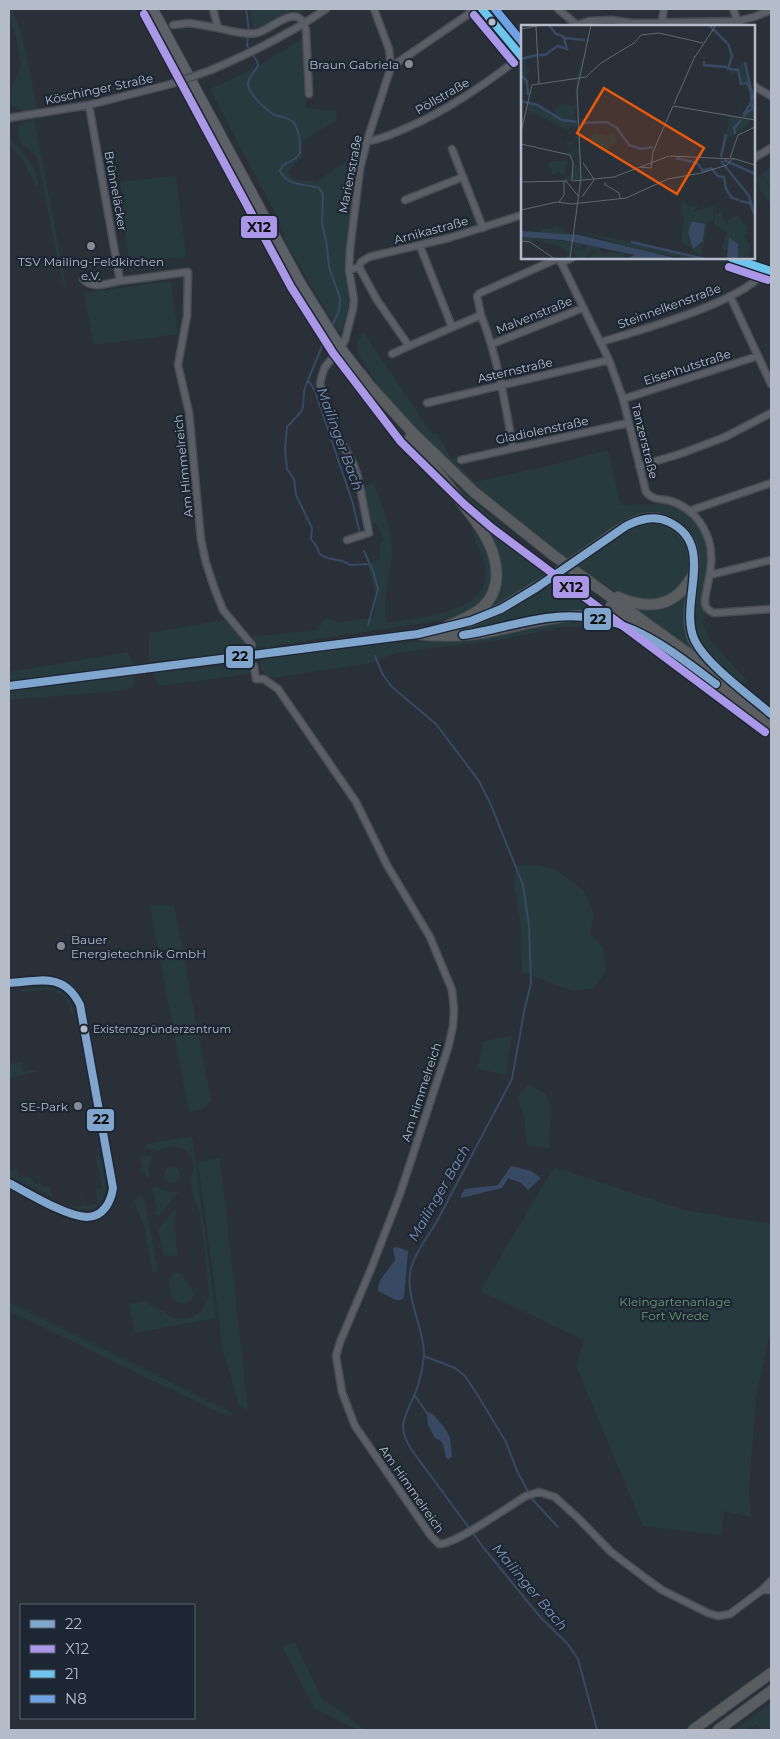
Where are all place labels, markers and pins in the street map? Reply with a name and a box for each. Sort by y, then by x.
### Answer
unlabelled marker [487,17,497,27]
place label: Braun Gabriela [309,57,399,72]
marker: Braun Gabriela [403,58,415,70]
marker: TSV Mailing-Feldkirchen e.V. [85,240,97,252]
place label: TSV Mailing-Feldkirchen e.V. [18,254,164,283]
place label: Bauer Energietechnik GmbH [71,932,206,961]
marker: Bauer Energietechnik GmbH [55,940,67,952]
place label: Existenzgründerzentrum [93,1022,231,1036]
marker: Existenzgründerzentrum [79,1024,89,1034]
place label: SE-Park [21,1099,69,1114]
marker: SE-Park [72,1100,84,1112]

